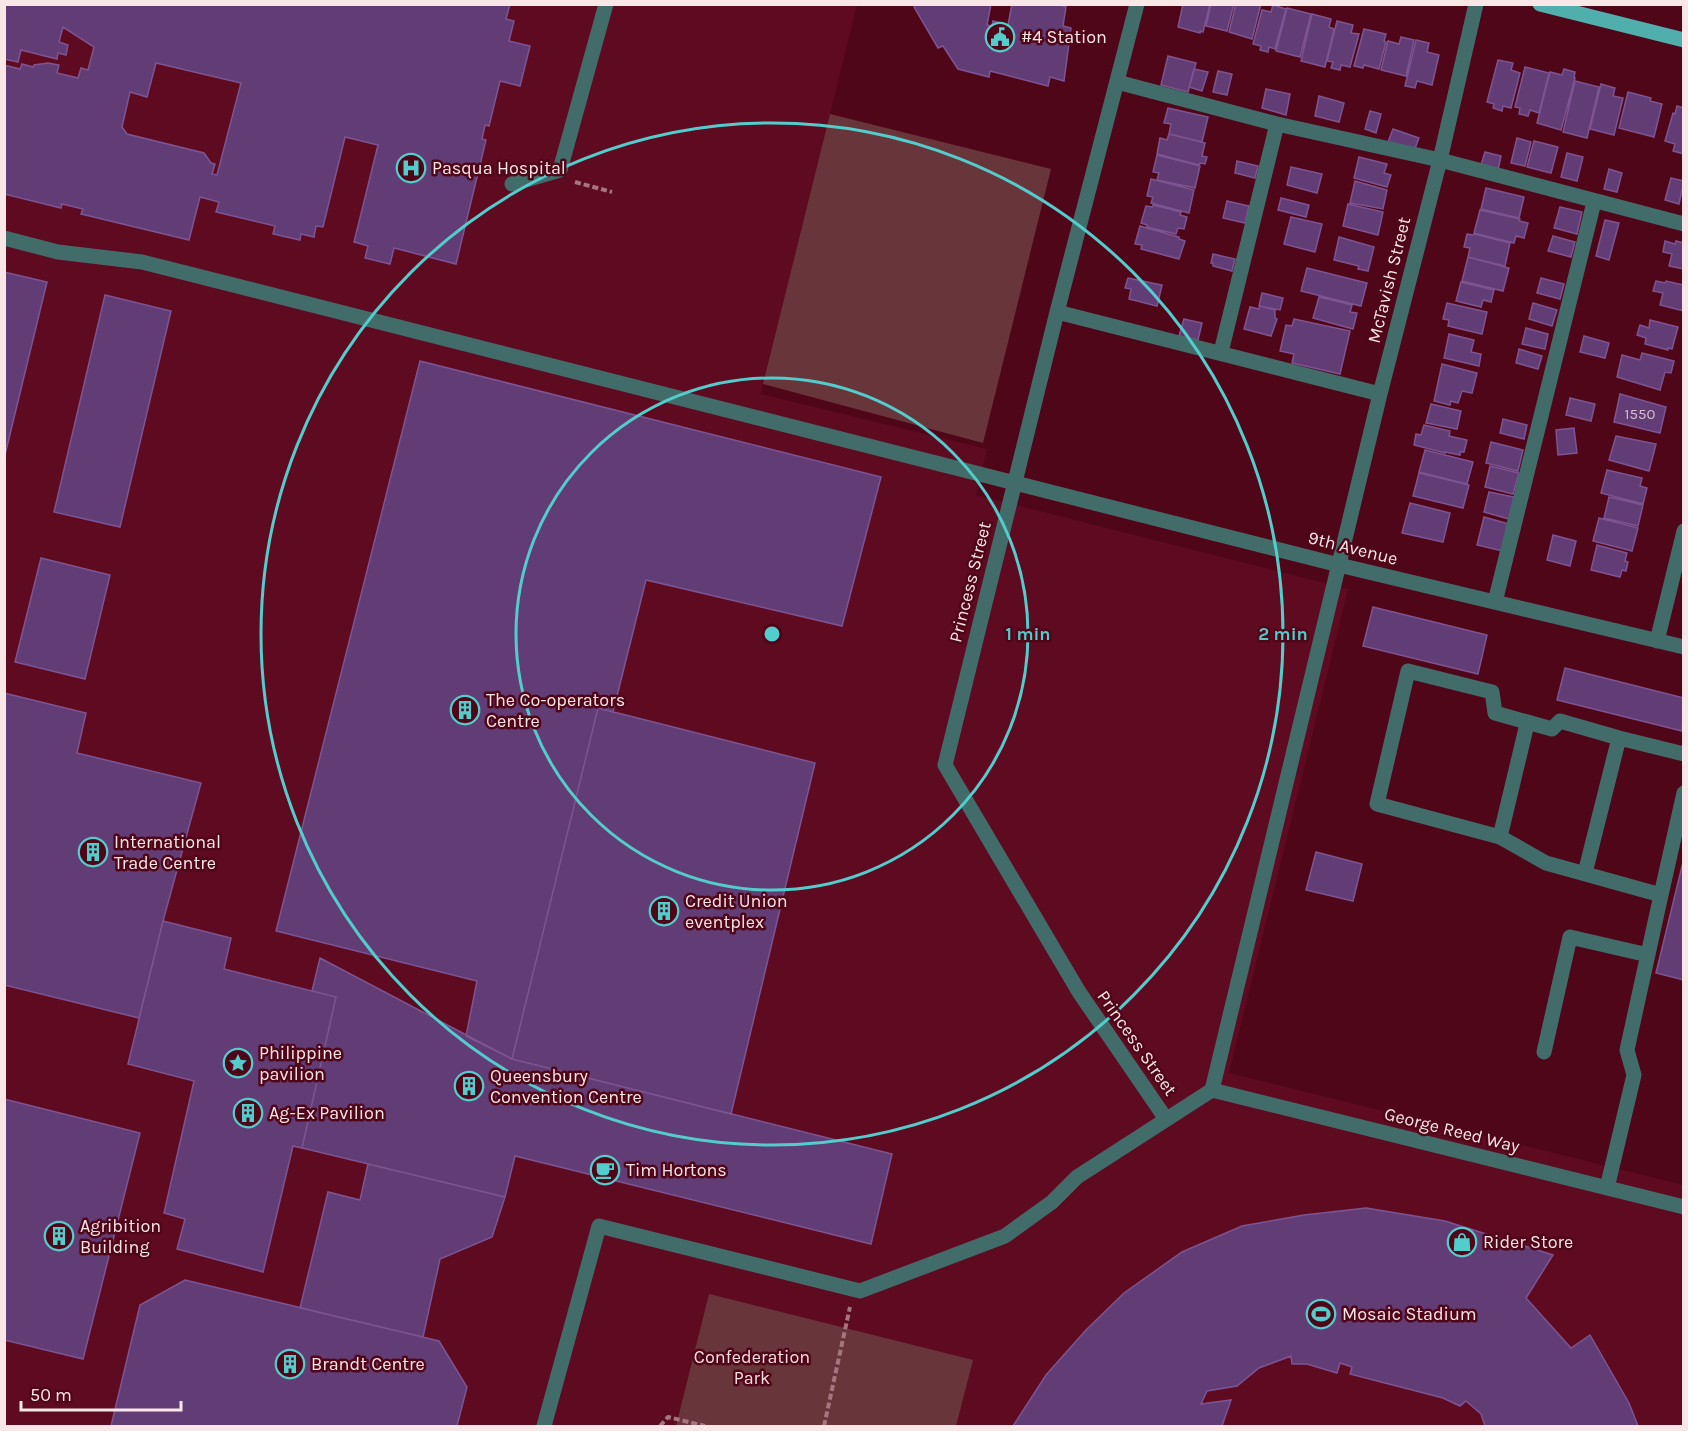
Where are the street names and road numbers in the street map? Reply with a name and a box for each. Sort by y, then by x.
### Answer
street label: McTavish Street [1363,214,1415,345]
street label: Princess Street [944,519,996,645]
street label: 9th Avenue [1306,526,1400,570]
street label: Princess Street [1092,986,1182,1100]
street label: George Reed Way [1382,1103,1523,1158]

